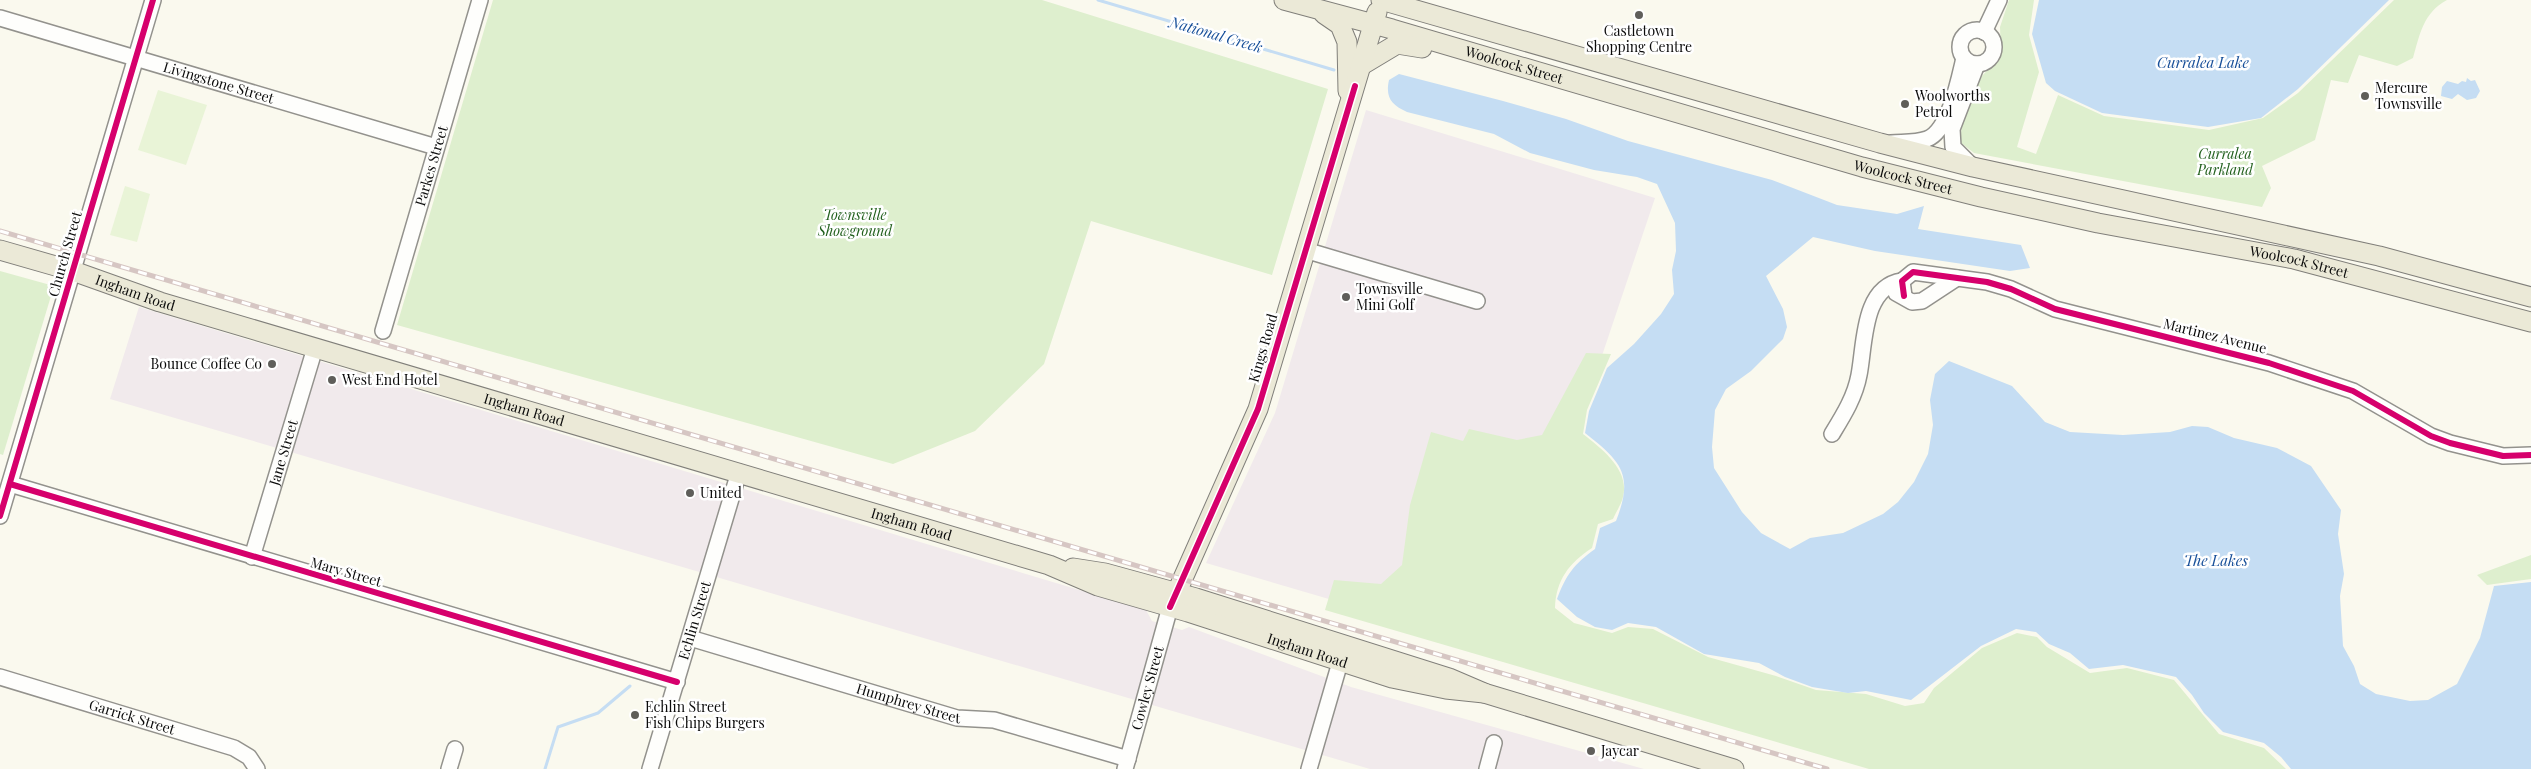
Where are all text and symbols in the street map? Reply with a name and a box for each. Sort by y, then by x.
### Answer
marker: Castletown Shopping Centre [1633,9,1645,21]
water label: National Creek [1165,11,1265,57]
place label: Castletown Shopping Centre [1586,21,1692,56]
street label: Woolcock Street [1462,41,1566,88]
water label: Curralea Lake [2157,52,2250,72]
street label: Livingstone Street [161,57,277,108]
place label: Mercure Townsville [2375,78,2442,113]
place label: Woolworths Petrol [1914,86,1990,121]
marker: Mercure Townsville [2359,90,2371,102]
marker: Woolworths Petrol [1899,98,1911,110]
street label: Parkes Street [410,122,452,208]
park label: Curralea Parkland [2196,144,2253,179]
street label: Woolcock Street [1851,155,1955,199]
park label: Townsville Showground [817,205,892,240]
street label: Church Street [43,208,86,299]
street label: Woolcock Street [2247,241,2352,282]
street label: Ingham Road [93,270,178,315]
place label: Townsville Mini Golf [1356,279,1423,314]
marker: Townsville Mini Golf [1340,291,1352,303]
street label: Kings Road [1244,311,1281,384]
street label: Martinez Avenue [2162,314,2269,358]
place label: Bounce Coffee Co [151,354,262,373]
marker: Bounce Coffee Co [266,358,278,370]
place label: West End Hotel [341,370,438,389]
marker: West End Hotel [326,374,338,386]
street label: Ingham Road [482,388,567,430]
street label: Jane Street [264,416,302,489]
place label: United [700,483,742,502]
marker: United [684,487,696,499]
street label: Ingham Road [869,503,954,545]
water label: The Lakes [2184,550,2248,570]
street label: Mary Street [308,552,385,591]
street label: Echlin Street [673,578,715,662]
street label: Ingham Road [1265,628,1350,672]
street label: Cowley Street [1126,643,1168,732]
street label: Humphrey Street [854,678,962,727]
street label: Garrick Street [87,695,178,739]
place label: Echlin Street Fish Chips Burgers [645,697,765,732]
marker: Echlin Street Fish Chips Burgers [629,709,641,721]
place label: Jaycar [1600,741,1640,760]
marker: Jaycar [1585,745,1597,757]

